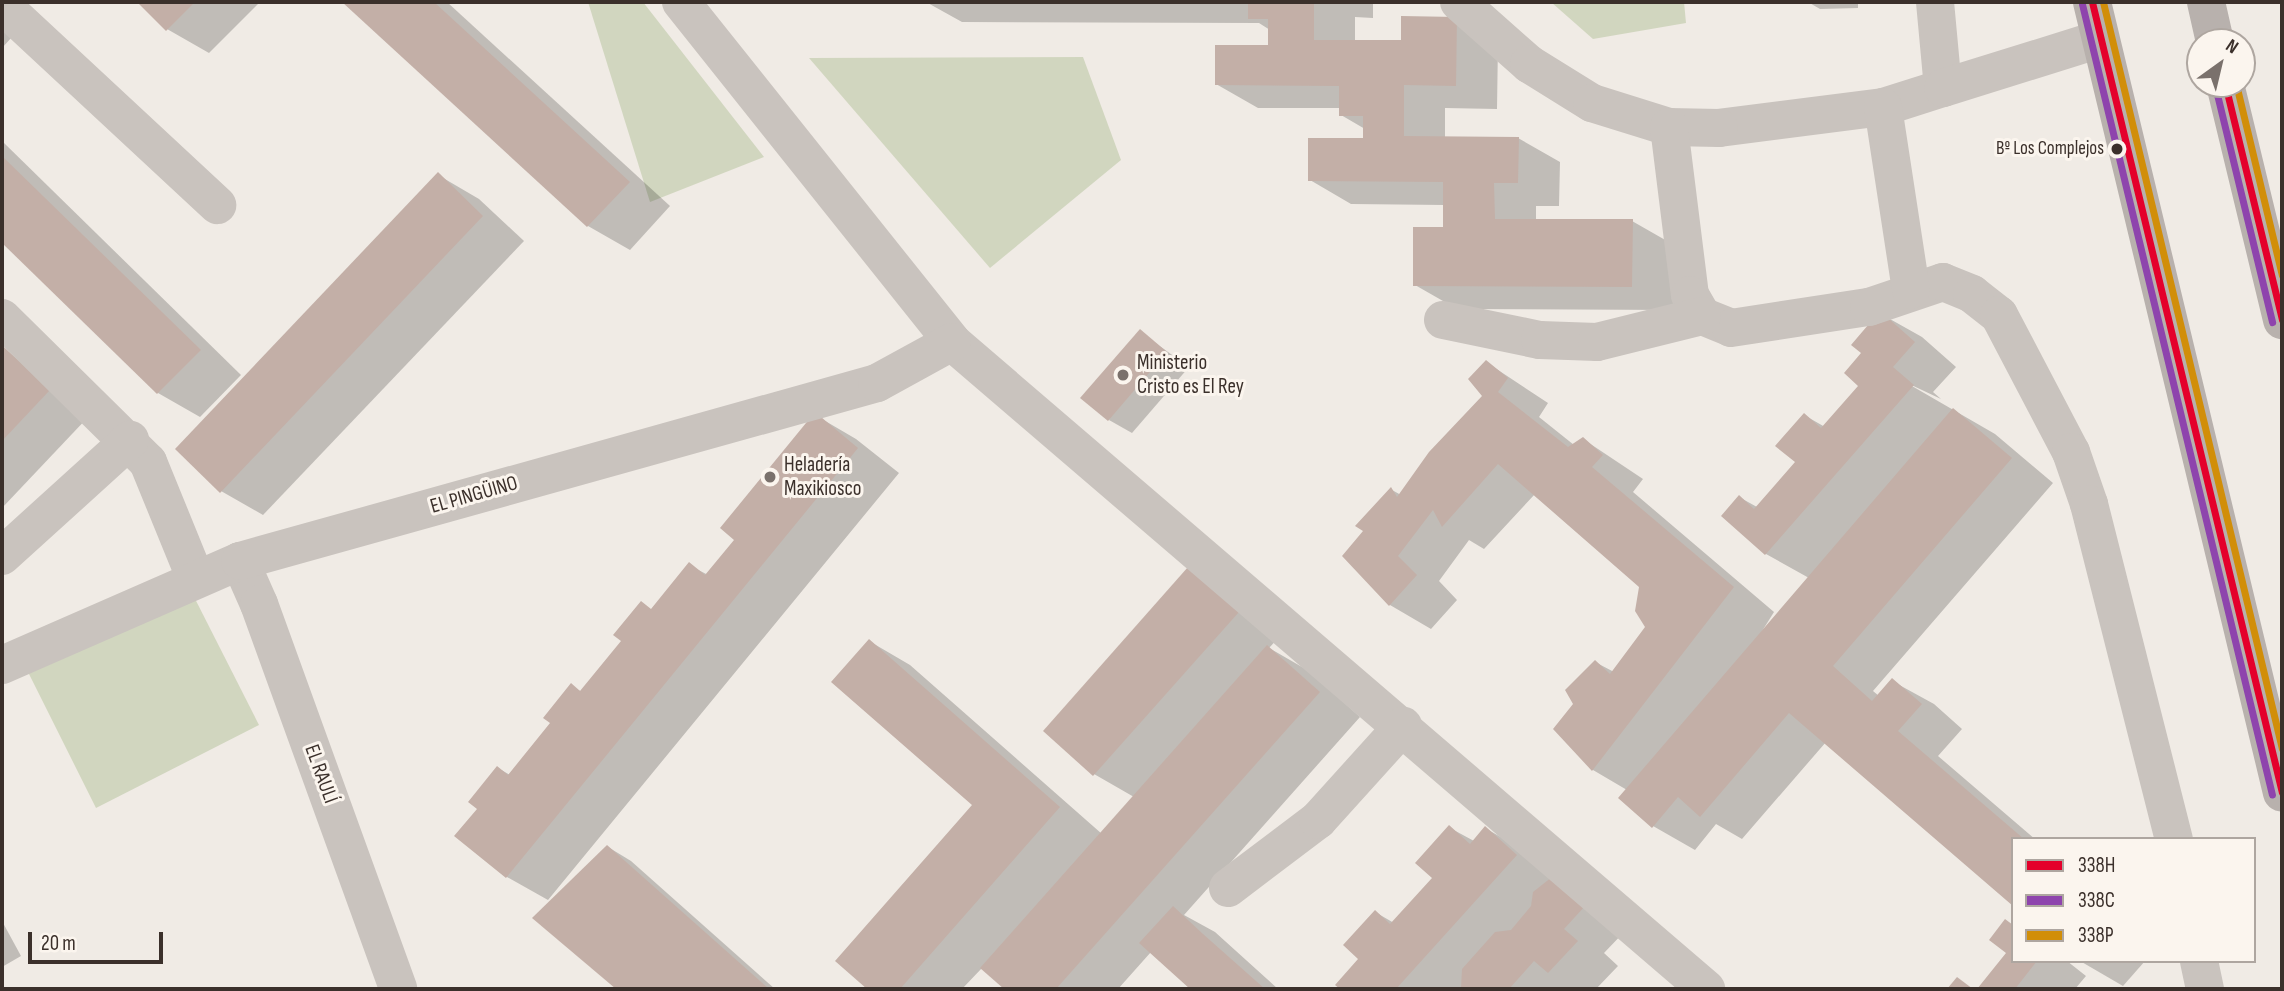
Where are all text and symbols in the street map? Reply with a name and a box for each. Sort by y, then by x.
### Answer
north arrow [2186,28,2256,98]
text: N [2221,34,2243,59]
place label: Bº Los Complejos [1996,138,2104,160]
marker: Bº Los Complejos [2110,142,2124,156]
place label: Ministerio Cristo es El Rey [1137,350,1244,400]
marker: Ministerio Cristo es El Rey [1115,367,1131,383]
place label: Heladería Maxikiosco [784,452,862,502]
marker: Heladería Maxikiosco [762,469,778,485]
street label: EL PINGÜINO [427,471,521,519]
street label: EL RAULÍ [299,741,343,807]
legend [2011,837,2256,963]
text: 338H [2078,853,2116,878]
text: 338C [2078,888,2115,913]
scale bar [32,918,166,962]
text: 338P [2078,923,2114,948]
text: 20 m [41,931,76,956]

